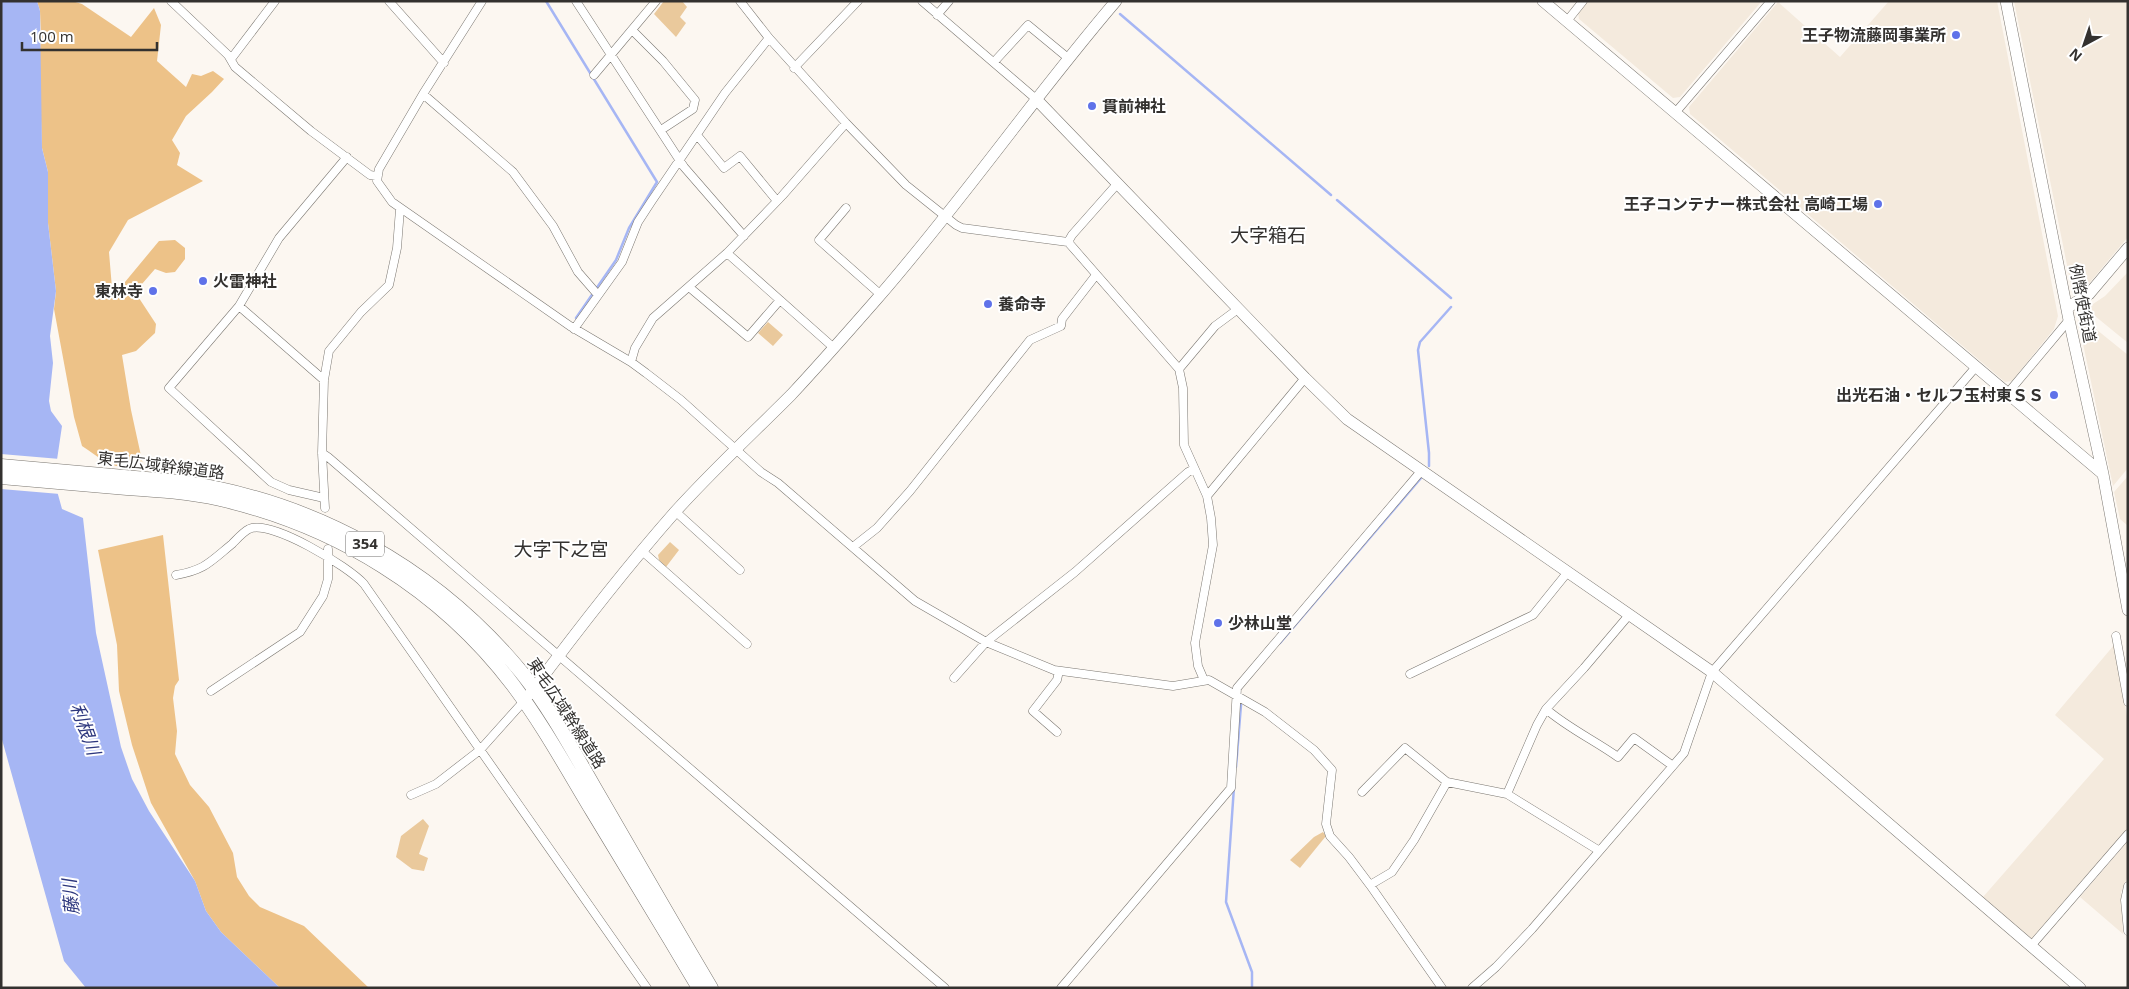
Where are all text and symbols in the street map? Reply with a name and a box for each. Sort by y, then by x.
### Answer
scale bar [22,20,158,52]
north arrow [2059,20,2109,70]
place label: 王子物流藤岡事業所 [1802,24,1946,46]
text: 100 m [30,26,74,46]
marker: 王子物流藤岡事業所 [1950,29,1962,41]
text: N [2065,44,2086,66]
place label: 貫前神社 [1102,95,1166,117]
marker: 貫前神社 [1086,100,1098,112]
place label: 王子コンテナー株式会社 高崎工場 [1624,193,1868,215]
marker: 王子コンテナー株式会社 高崎工場 [1872,198,1884,210]
district label: 大字箱石 [1230,222,1306,248]
street label: 例幣使街道 [2065,262,2101,344]
place label: 火雷神社 [213,270,277,292]
marker: 火雷神社 [197,275,209,287]
place label: 東林寺 [95,280,143,302]
marker: 東林寺 [147,285,159,297]
place label: 養命寺 [998,293,1046,315]
marker: 養命寺 [982,298,994,310]
place label: 出光石油・セルフ玉村東ＳＳ [1836,384,2044,406]
marker: 出光石油・セルフ玉村東ＳＳ [2048,389,2060,401]
street label: 東毛広域幹線道路 [96,446,226,484]
road number: 354 [346,532,384,556]
district label: 大字下之宮 [513,536,609,562]
place label: 少林山堂 [1228,612,1292,634]
marker: 少林山堂 [1212,617,1224,629]
street label: 東毛広域幹線道路 [523,653,611,773]
water label: 利根川 [65,699,107,760]
water label: 藤川 [56,876,84,916]

